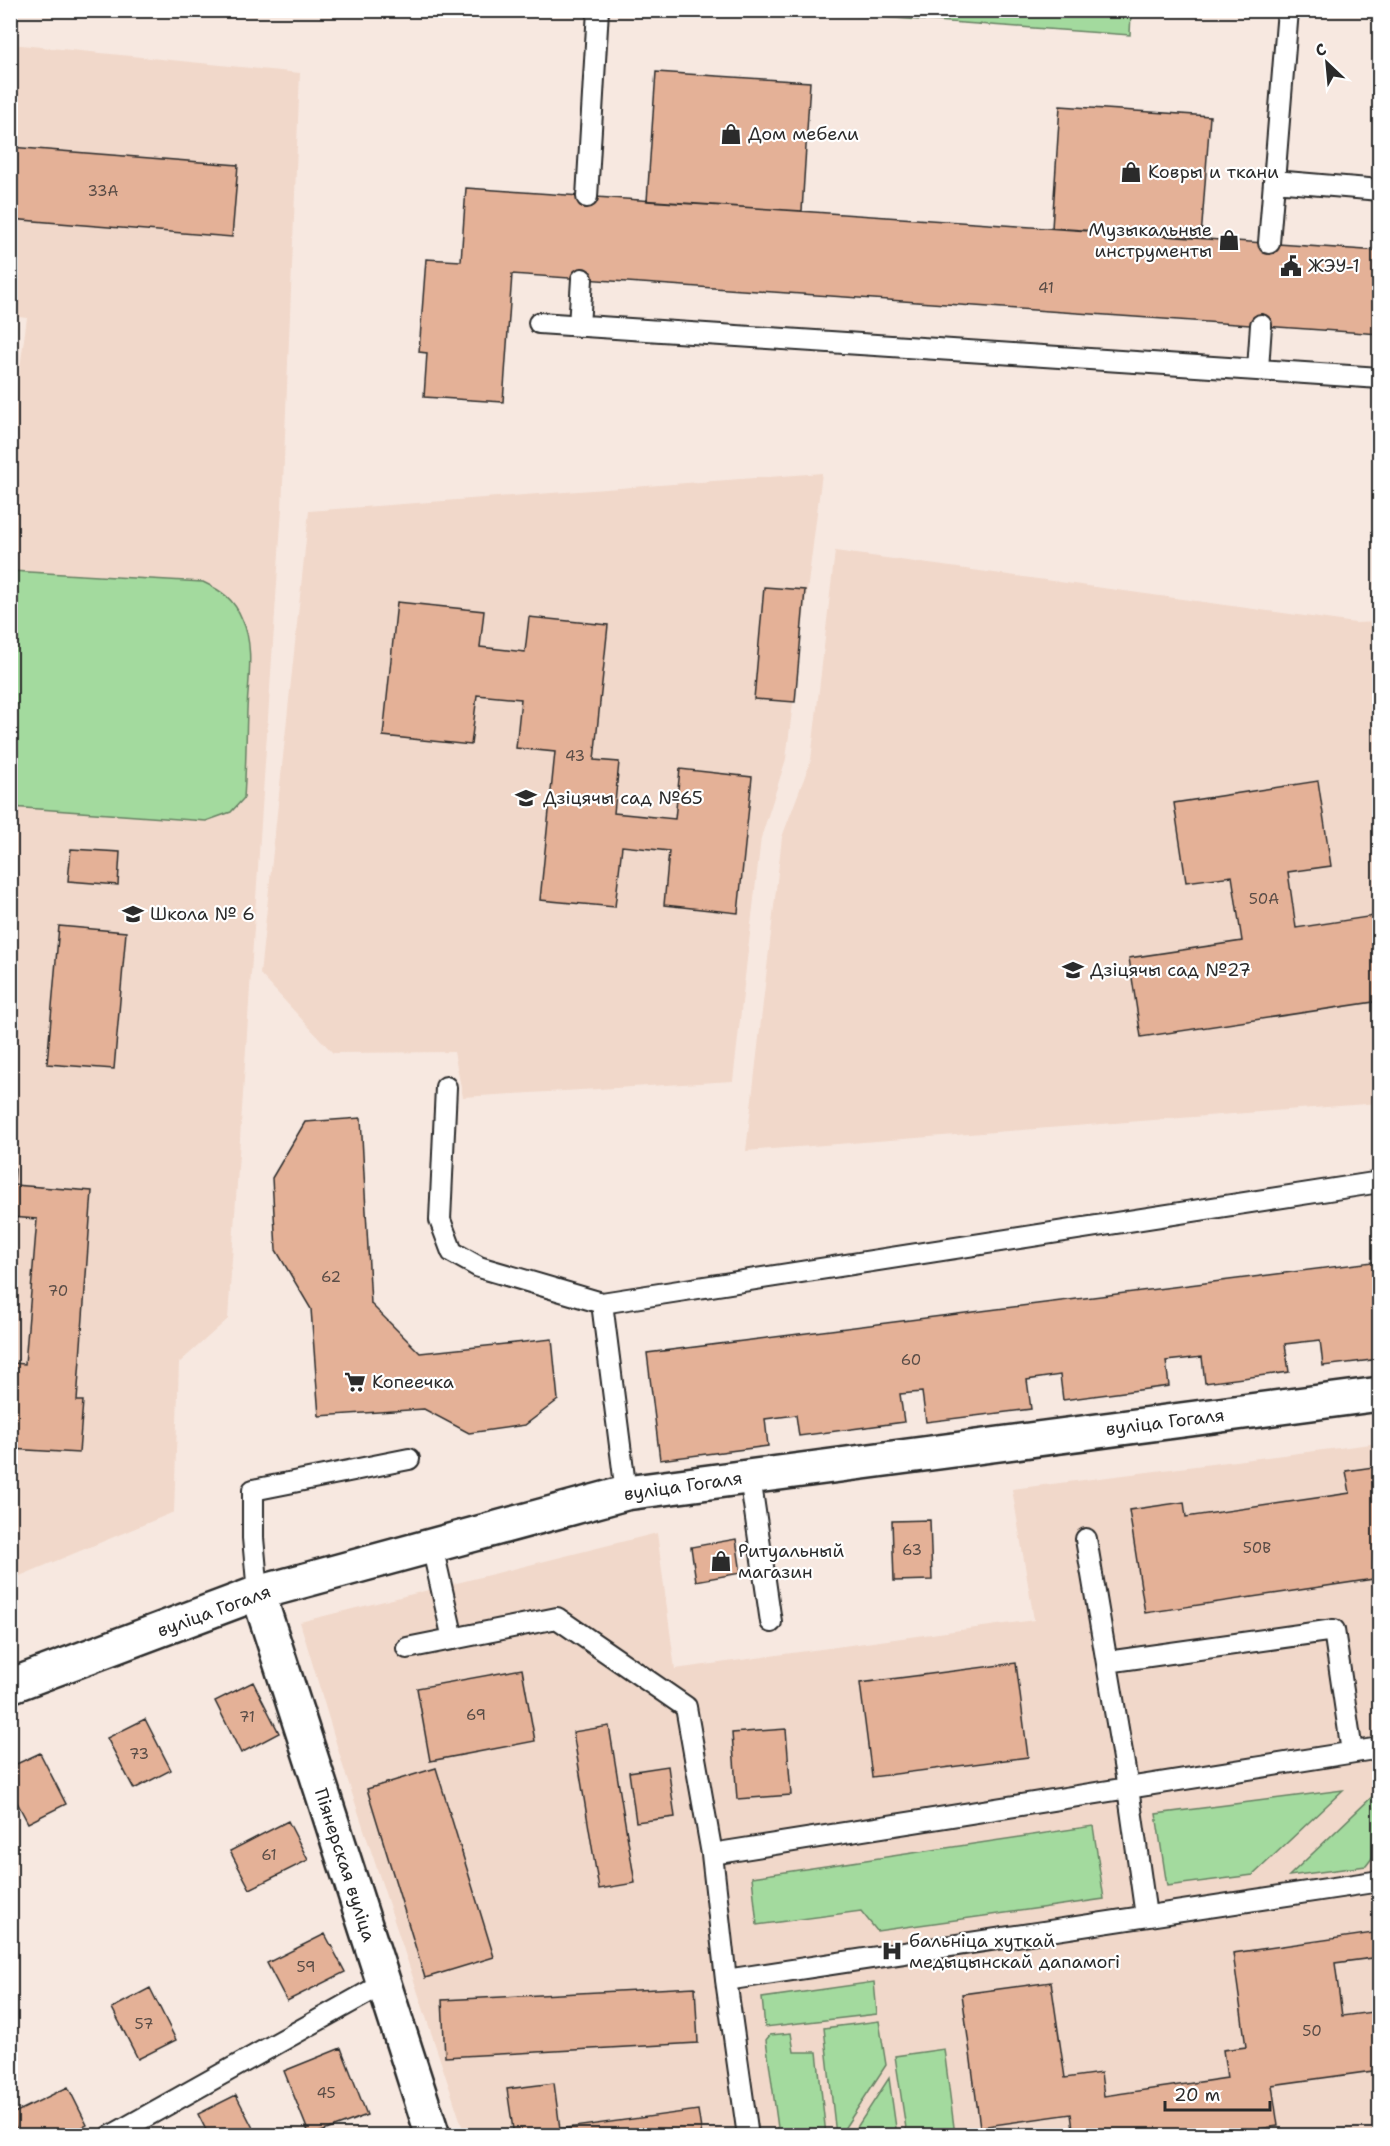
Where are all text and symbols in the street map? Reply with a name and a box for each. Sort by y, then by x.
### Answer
north arrow [1297,33,1357,93]
text: С [1312,38,1330,62]
shop icon: Дом мебели [719,122,743,146]
place label: Дом мебели [748,122,859,146]
shop icon: Ковры и ткани [1119,160,1143,184]
place label: Ковры и ткани [1148,160,1279,184]
house number: 33А [88,181,119,201]
place label: Музыкальные инструменты [1089,218,1212,263]
shop icon: Музыкальные инструменты [1217,228,1241,252]
public building icon: ЖЭУ-1 [1279,254,1303,278]
place label: ЖЭУ-1 [1308,254,1360,278]
house number: 41 [1038,278,1054,298]
house number: 43 [565,746,585,766]
school or university icon: Дзіцячы сад №65 [514,786,538,810]
place label: Дзіцячы сад №65 [543,786,703,810]
house number: 50А [1249,889,1279,909]
school or university icon: Школа № 6 [121,902,145,926]
place label: Школа № 6 [150,902,255,926]
school or university icon: Дзіцячы сад №27 [1061,958,1085,982]
place label: Дзіцячы сад №27 [1090,958,1251,982]
house number: 62 [321,1267,341,1287]
house number: 70 [48,1281,68,1301]
house number: 60 [901,1350,921,1370]
supermarket icon: Копеечка [343,1370,367,1394]
place label: Копеечка [372,1370,454,1394]
street label: вуліца Гогаля [1104,1403,1226,1441]
street label: вуліца Гогаля [622,1466,744,1506]
house number: 50В [1243,1538,1271,1558]
place label: Ритуальный магазин [738,1539,844,1584]
house number: 63 [902,1540,922,1560]
shop icon: Ритуальный магазин [709,1549,733,1573]
street label: вуліца Гогаля [154,1579,274,1643]
house number: 69 [466,1705,486,1725]
house number: 71 [239,1707,255,1727]
house number: 73 [129,1744,149,1764]
street label: Піянерская вуліца [309,1785,381,1945]
house number: 61 [261,1845,277,1865]
place label: бальніца хуткай медыцынскай дапамогі [909,1929,1120,1974]
hospital icon: бальніца хуткай медыцынскай дапамогі [880,1939,904,1963]
house number: 59 [297,1957,315,1977]
house number: 57 [135,2014,153,2034]
house number: 50 [1302,2021,1322,2041]
scale bar [1165,2074,1270,2112]
house number: 45 [316,2083,336,2103]
text: 20 m [1174,2083,1220,2107]

